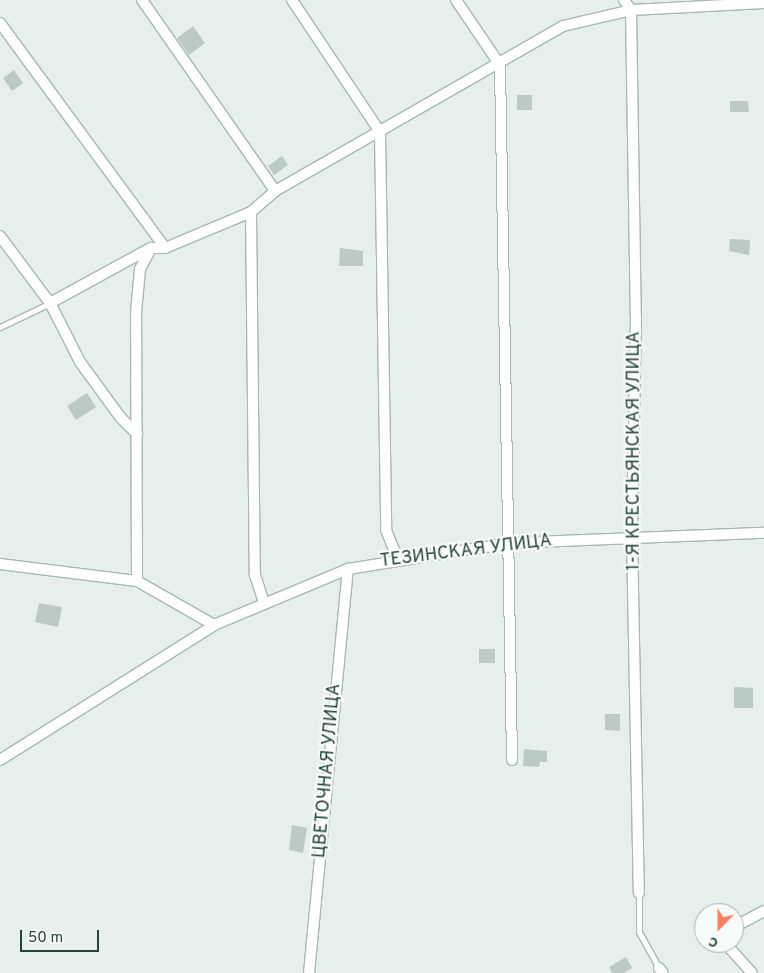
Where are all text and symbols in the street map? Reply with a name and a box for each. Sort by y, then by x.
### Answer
street label: 1-Я КРЕСТЬЯНСКАЯ УЛИЦА [624,331,646,571]
street label: ТЕЗИНСКАЯ УЛИЦА [379,531,553,573]
street label: ЦВЕТОЧНАЯ УЛИЦА [310,683,346,859]
north arrow [694,903,744,953]
scale bar [22,920,101,952]
text: 50 m [28,929,63,948]
text: С [706,932,721,951]

